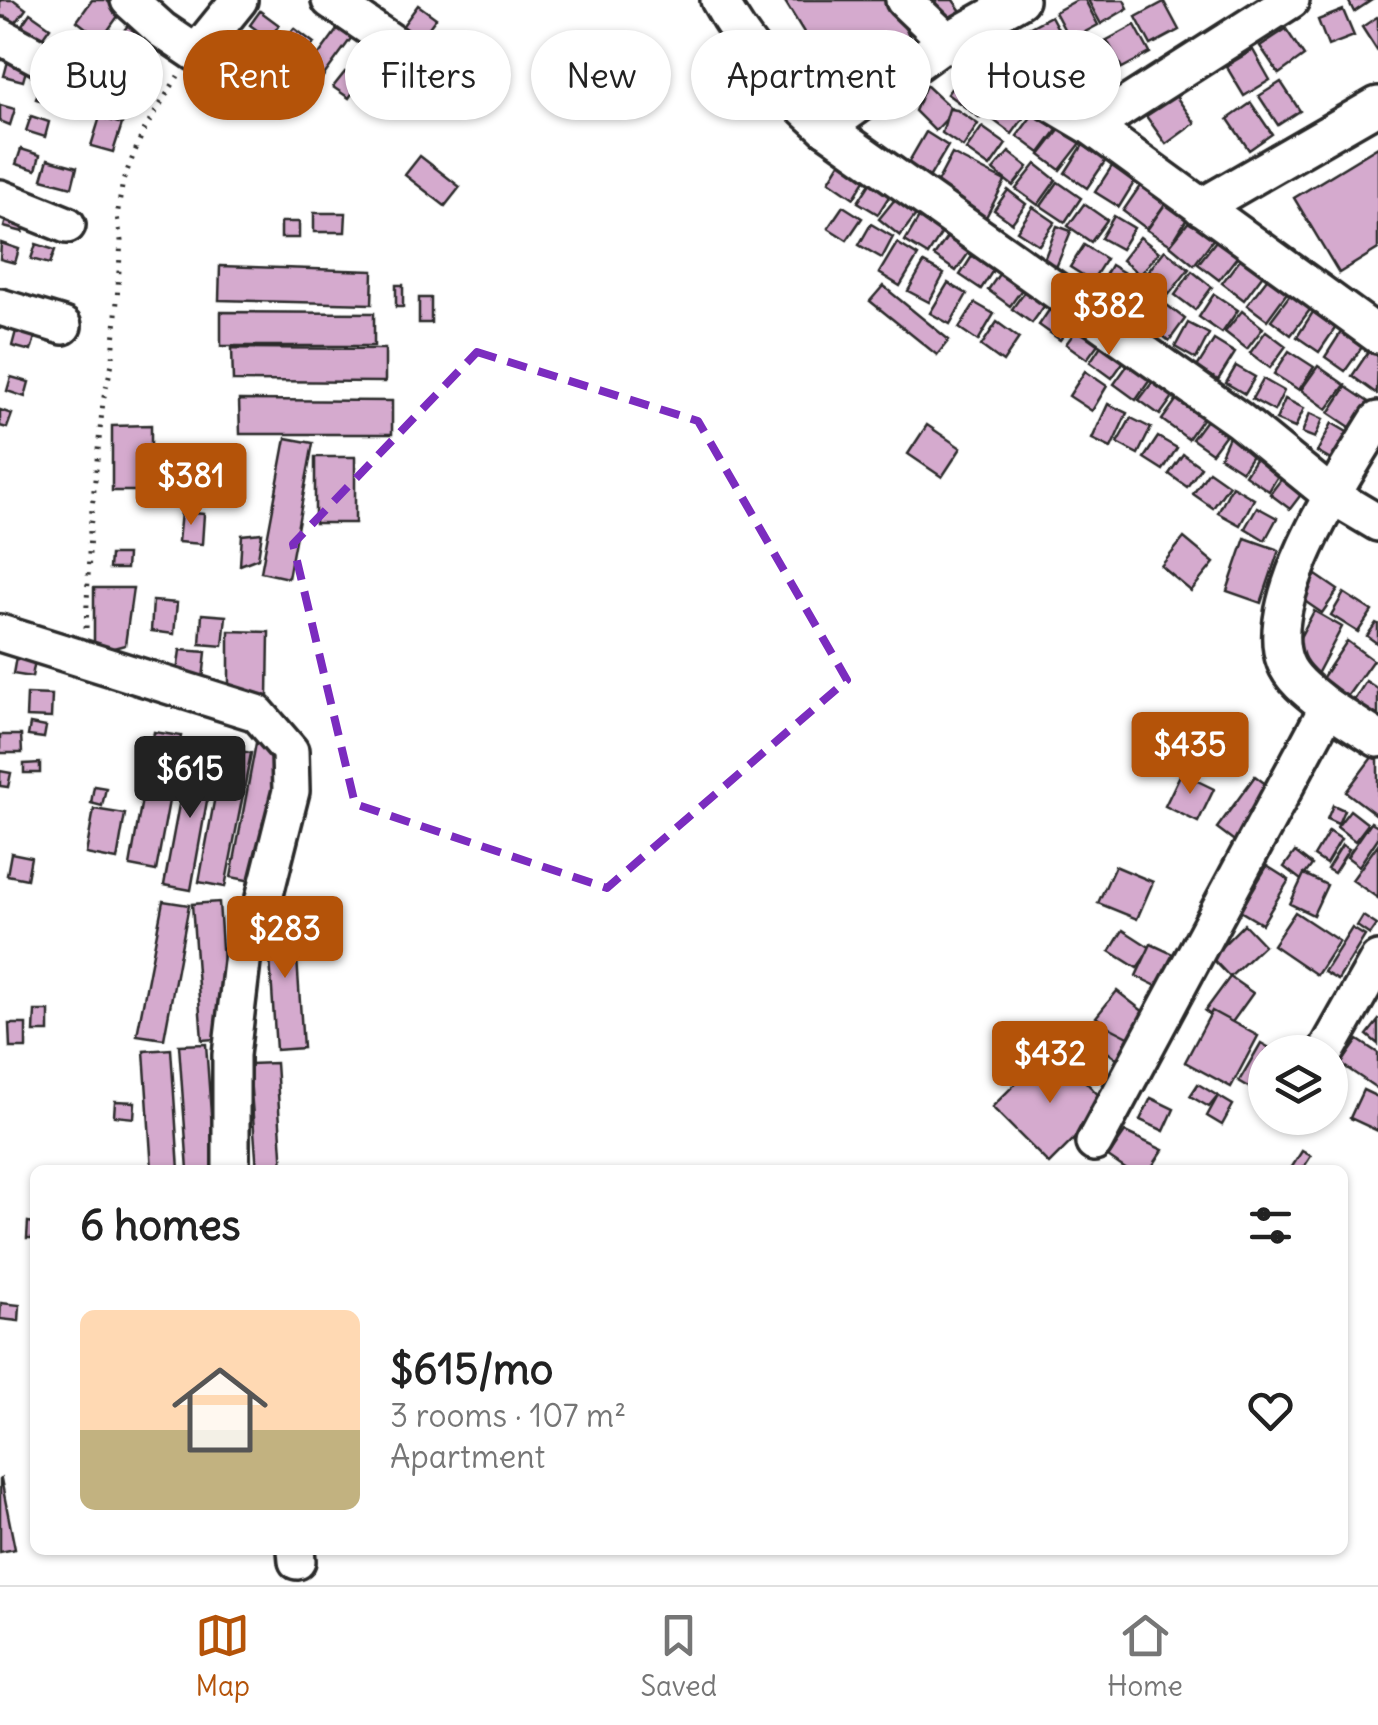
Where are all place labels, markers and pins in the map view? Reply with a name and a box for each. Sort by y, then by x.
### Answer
pin: $382 [1050,273,1168,358]
pin: $381 [132,443,250,528]
pin: $435 [1131,712,1249,797]
pin: $615 [131,736,249,821]
pin: $283 [226,896,344,981]
pin: $432 [991,1021,1109,1106]

